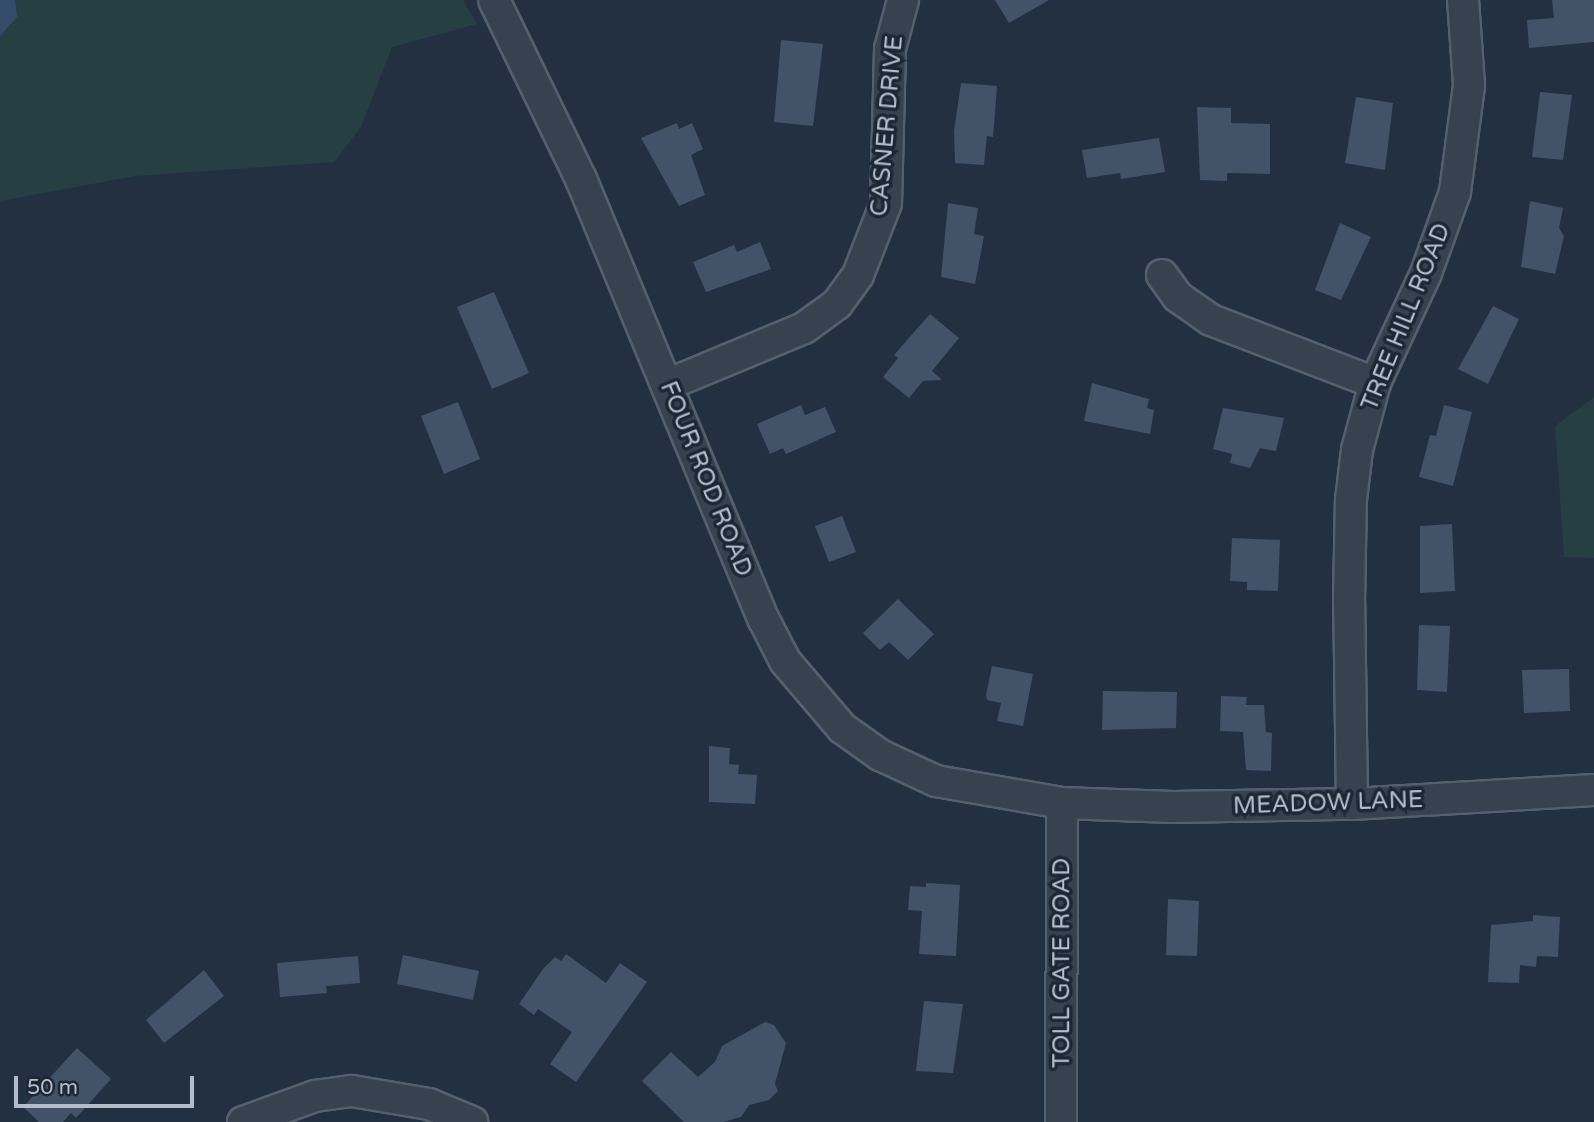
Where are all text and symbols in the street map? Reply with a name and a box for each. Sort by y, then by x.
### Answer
street label: CASNER DRIVE [865,34,909,218]
street label: TREE HILL ROAD [1355,219,1457,415]
street label: FOUR ROD ROAD [654,377,758,581]
street label: MEADOW LANE [1232,785,1424,821]
street label: TOLL GATE ROAD [1048,858,1076,1068]
scale bar [18,1062,198,1106]
text: 50 m [27,1075,78,1100]

